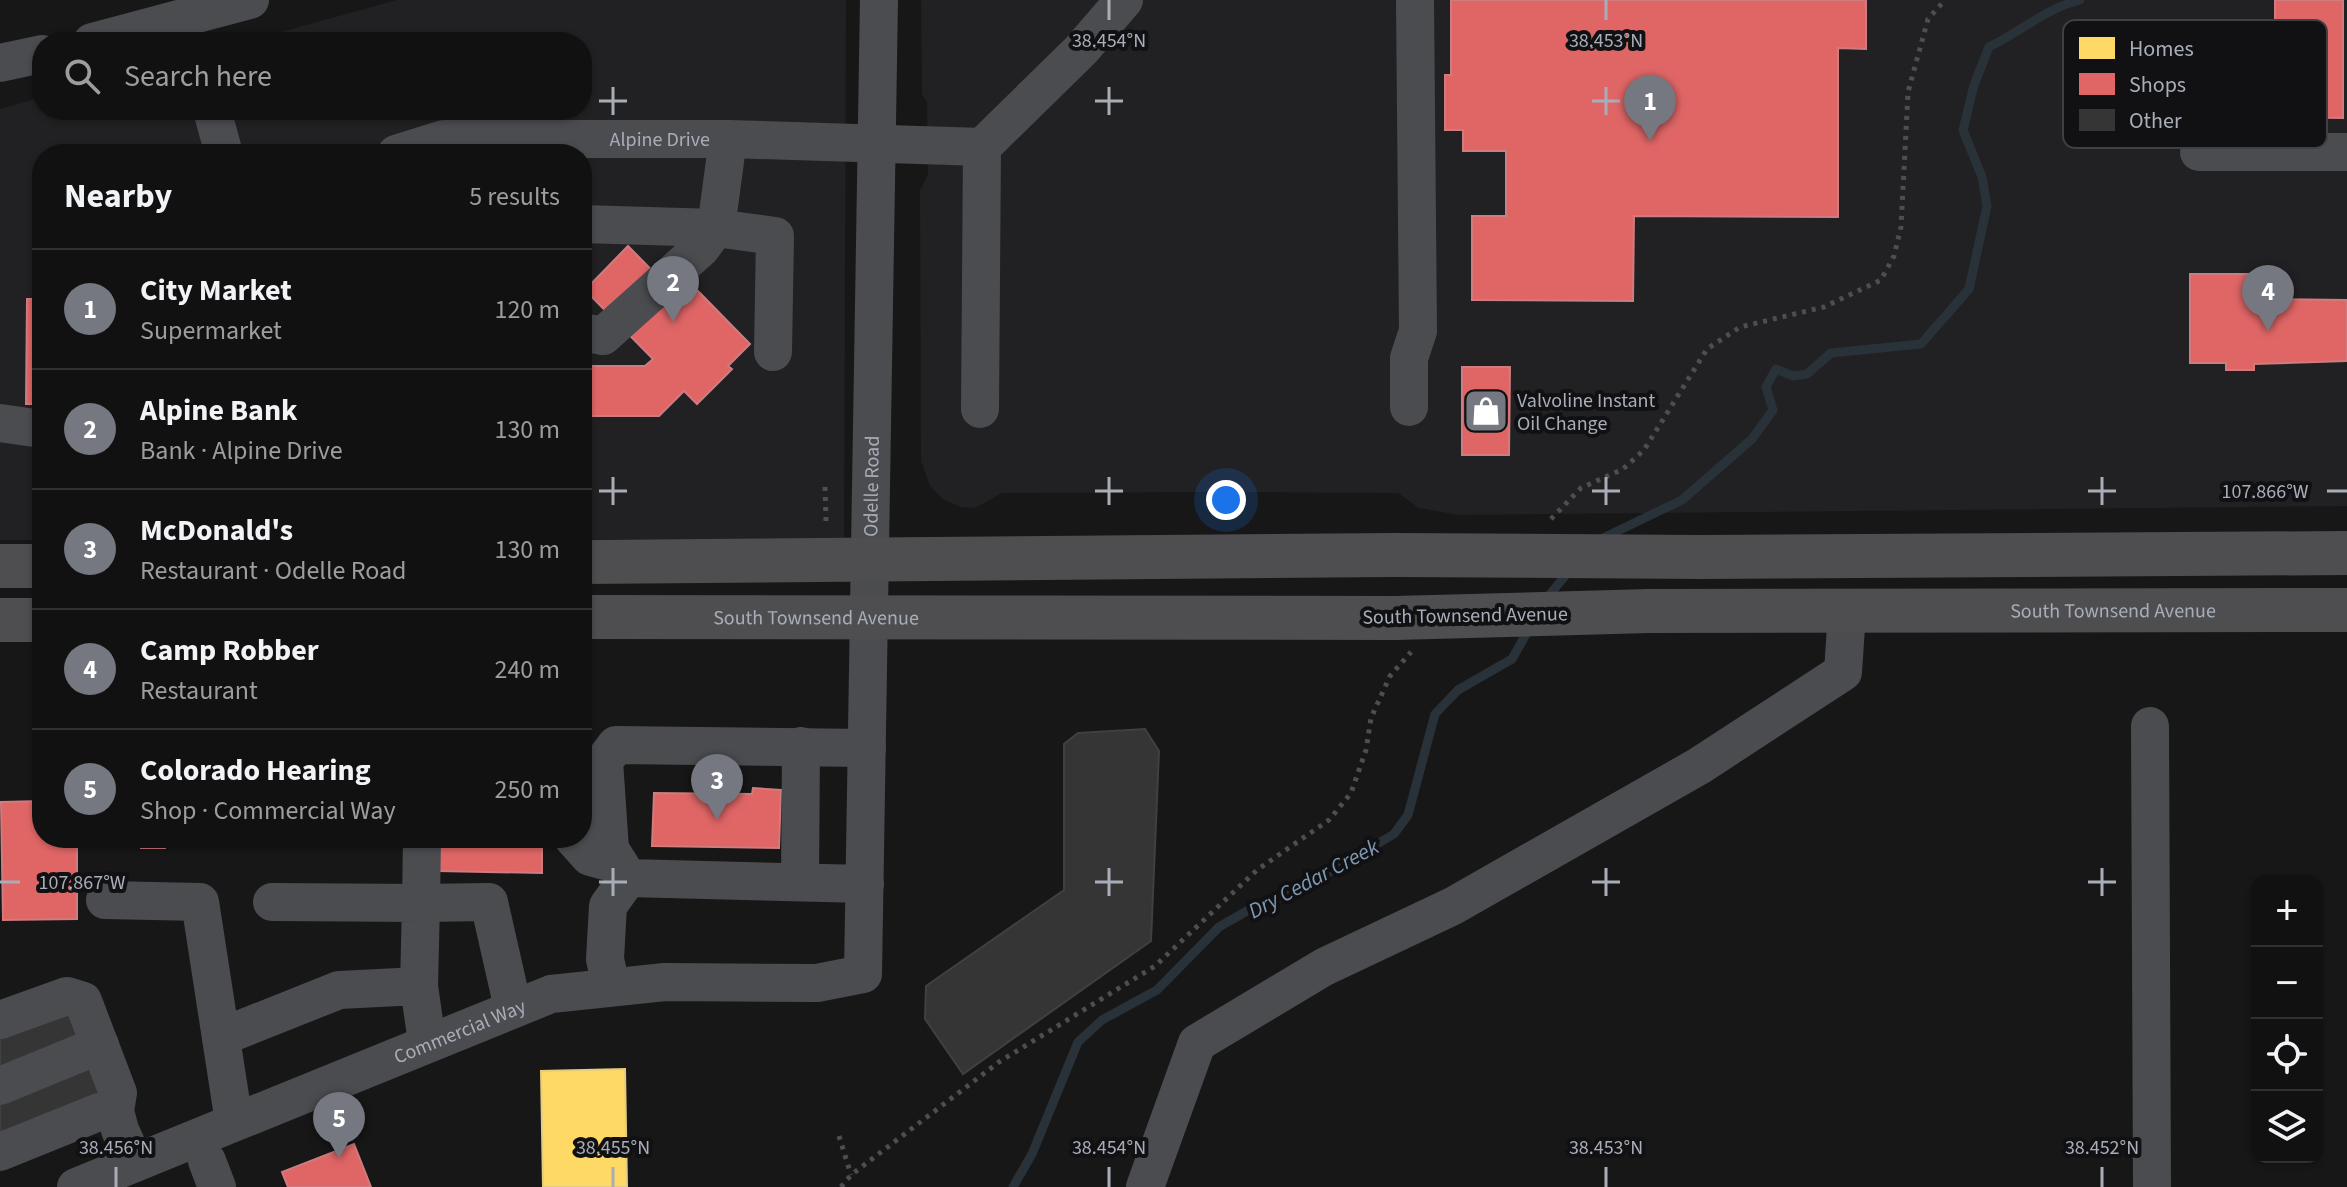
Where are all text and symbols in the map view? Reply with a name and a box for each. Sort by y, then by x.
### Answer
legend [2063,20,2327,148]
text: 38.454°N [1072,27,1146,55]
text: 38.453°N [1569,27,1643,55]
search box [32,32,592,120]
text: Homes [2129,33,2194,65]
icon: search [60,54,104,98]
text: Search here [124,55,272,98]
text: Shops [2129,69,2186,101]
pin: 1 [1624,75,1676,141]
text: Other [2129,105,2182,137]
street label: Alpine Drive [610,126,710,154]
text: Nearby [64,172,172,221]
text: 5 results [469,178,560,215]
pin: 2 [647,256,699,322]
pin: 4 [2242,265,2294,331]
text: City Market [140,269,292,312]
text: 1 [83,291,97,328]
text: 120 m [494,291,560,328]
text: Supermarket [140,312,282,349]
shop icon: Valvoline Instant Oil Change [1462,387,1510,435]
place label: Valvoline Instant Oil Change [1517,387,1656,438]
text: Alpine Bank [140,389,298,432]
text: 2 [83,411,97,448]
text: 130 m [494,411,560,448]
text: Bank · Alpine Drive [140,432,343,469]
street label: Odelle Road [857,435,887,537]
text: 107.866°W [2222,478,2309,506]
your location [1206,480,1246,520]
text: McDonald's [140,509,293,552]
text: 3 [83,531,97,568]
text: 130 m [494,531,560,568]
text: Restaurant · Odelle Road [140,552,406,589]
street label: South Townsend Avenue [2010,597,2216,625]
street label: South Townsend Avenue [1362,600,1568,632]
street label: South Townsend Avenue [713,604,919,632]
text: Camp Robber [140,629,319,672]
text: 4 [83,651,97,688]
text: 240 m [494,651,560,688]
text: Restaurant [140,672,258,709]
text: Colorado Hearing [140,749,371,792]
pin: 3 [691,754,743,820]
text: 5 [83,771,97,808]
text: 250 m [494,771,560,808]
text: Shop · Commercial Way [140,792,396,829]
water label: Dry Cedar Creek [1242,831,1385,927]
text: 107.867°W [39,869,126,897]
map controls [2251,875,2323,1163]
button: + [2251,875,2323,947]
button: − [2251,947,2323,1019]
street label: Commercial Way [390,992,531,1071]
button: locate [2251,1019,2323,1091]
button: layers [2251,1091,2323,1163]
pin: 5 [313,1092,365,1158]
text: 38.456°N [79,1134,153,1162]
text: 38.455°N [576,1134,650,1162]
text: 38.454°N [1072,1134,1146,1162]
text: 38.453°N [1569,1134,1643,1162]
text: 38.452°N [2065,1134,2139,1162]

